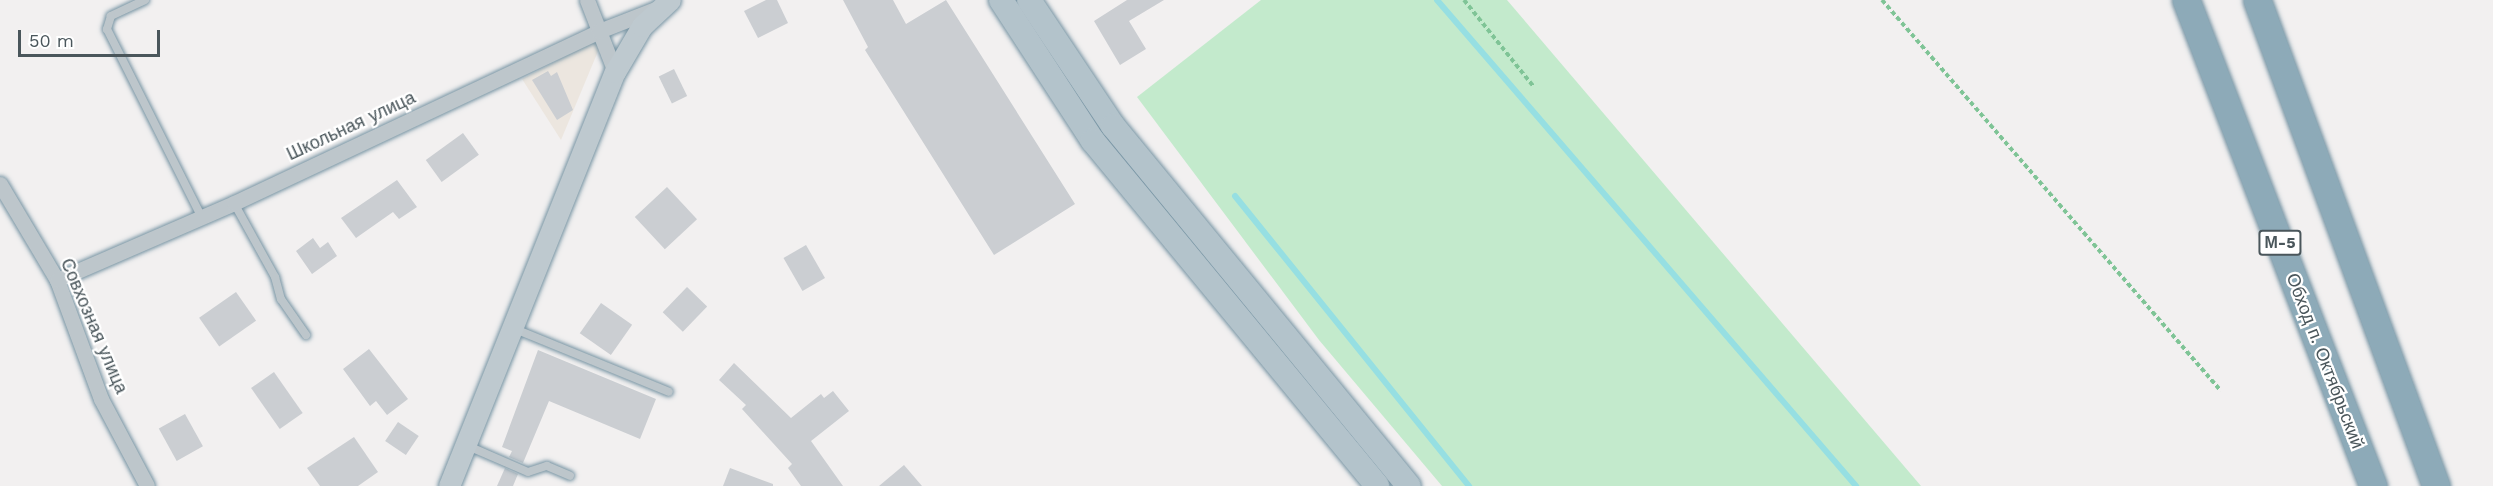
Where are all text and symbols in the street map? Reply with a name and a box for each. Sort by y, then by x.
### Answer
scale bar [21,18,164,56]
text: 50 m [29,30,74,51]
street label: Школьная улица [283,87,419,165]
road number: М-5 [2258,230,2302,256]
street label: Совхозная улица [56,255,132,397]
street label: Обход п. Октябрьский [2282,270,2368,452]

